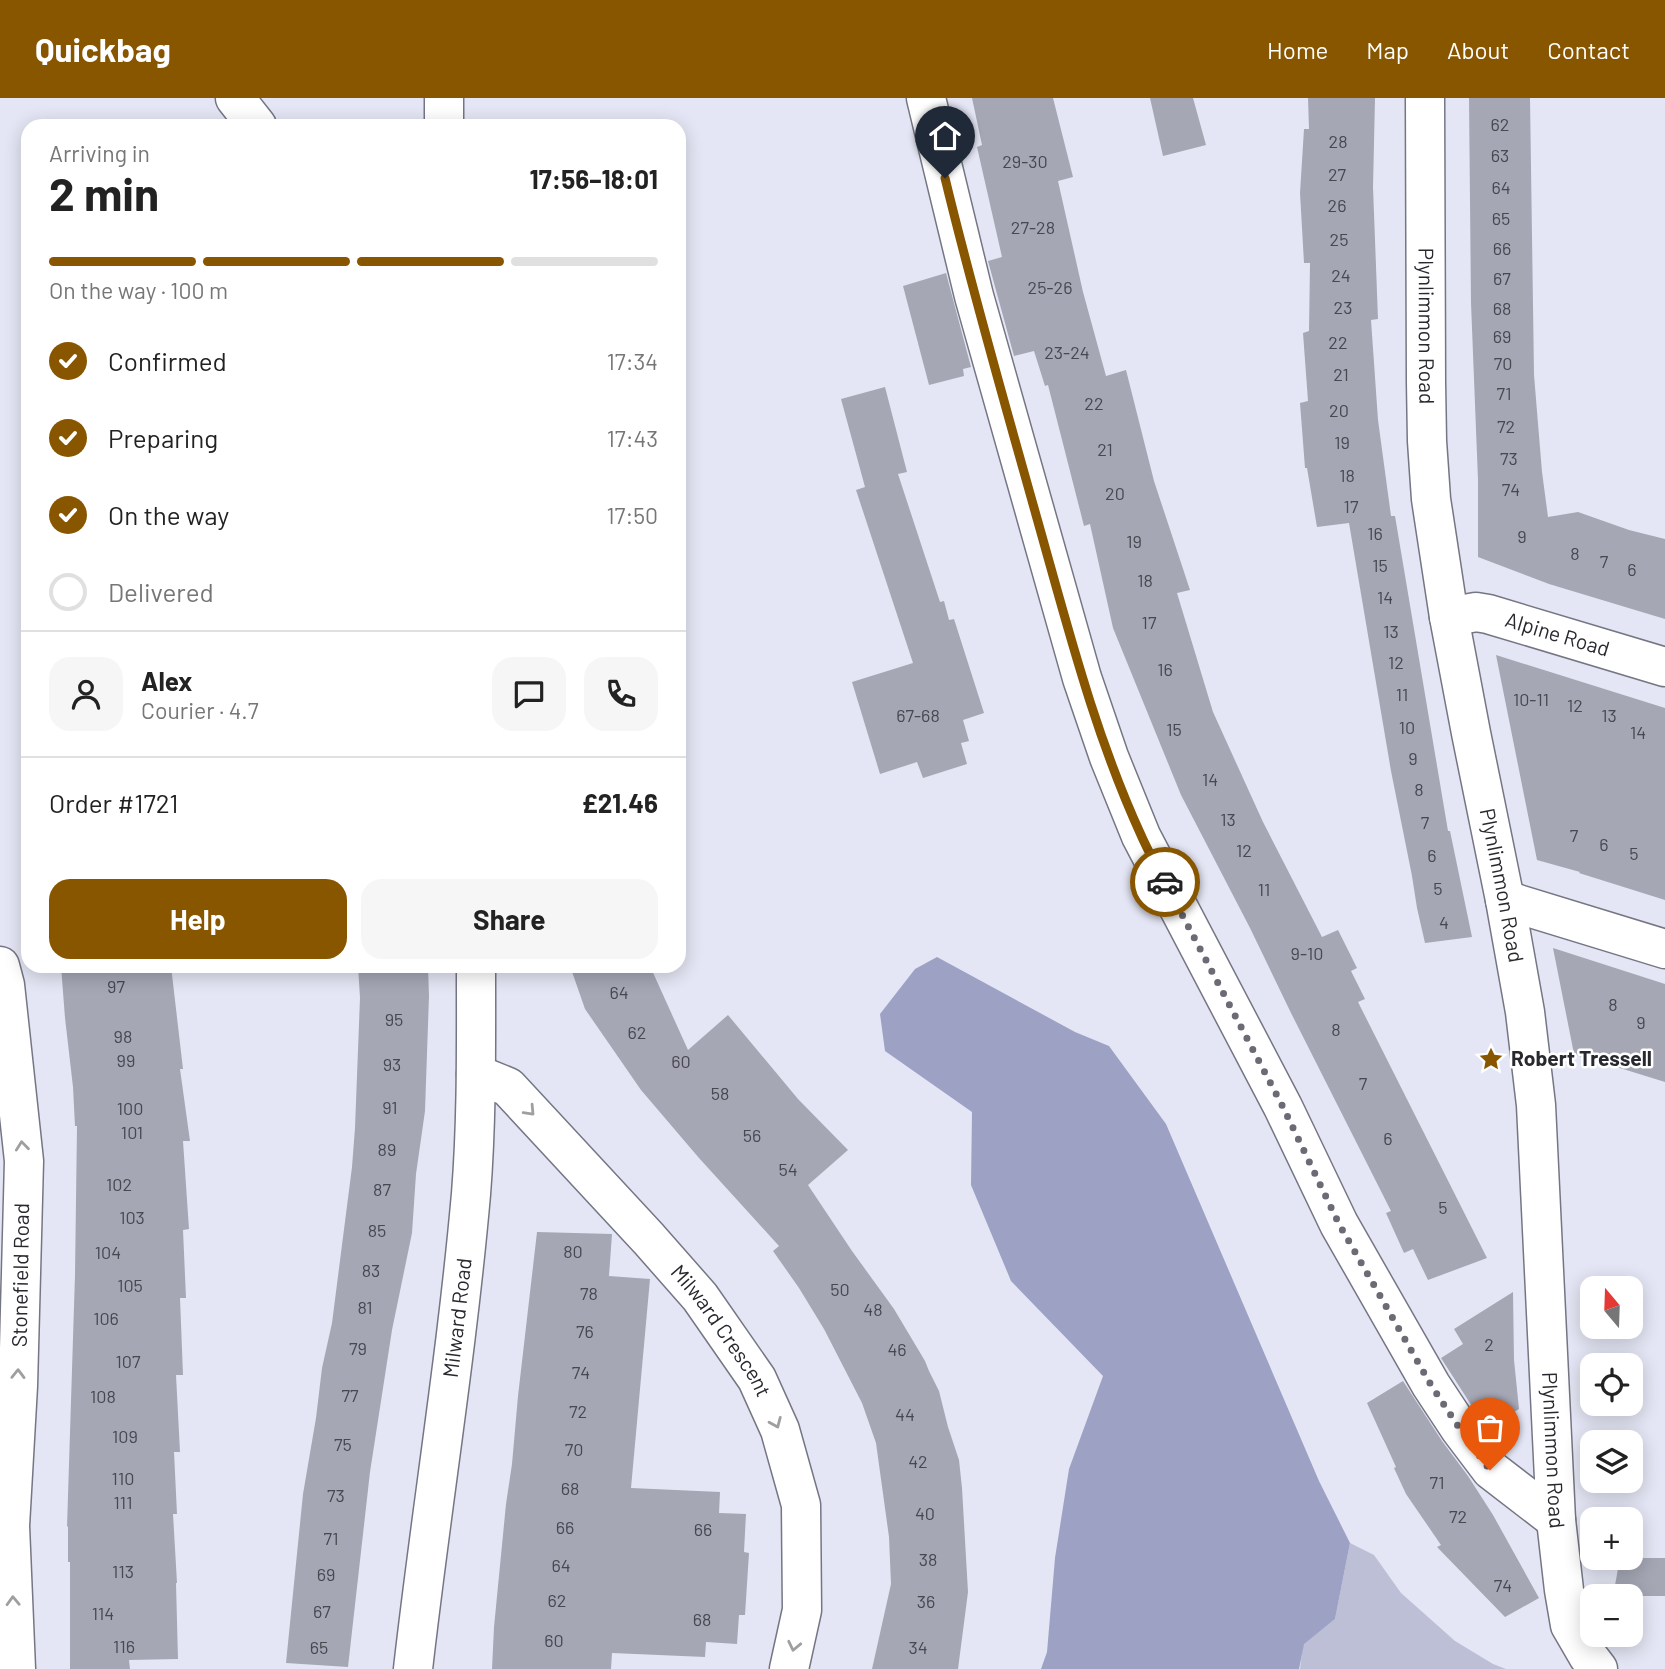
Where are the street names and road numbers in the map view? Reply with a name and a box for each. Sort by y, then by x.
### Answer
street label: Plynlimmon Road [1415,248,1440,404]
street label: Alpine Road [1503,606,1613,661]
street label: Plynlimmon Road [1476,806,1530,964]
street label: Stonefield Road [6,1203,33,1347]
street label: Milward Road [437,1256,476,1379]
street label: Milward Crescent [666,1259,777,1400]
street label: Plynlimmon Road [1538,1371,1571,1530]

